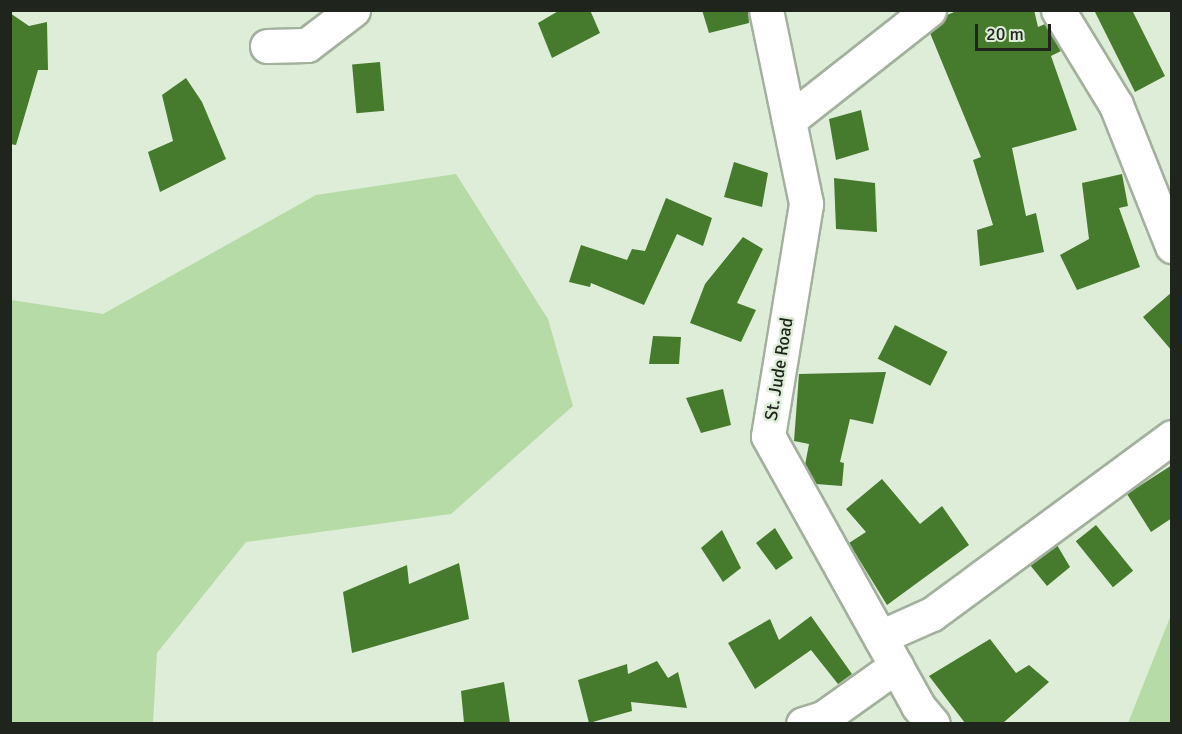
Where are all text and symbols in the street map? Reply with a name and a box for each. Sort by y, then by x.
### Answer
scale bar [978,12,1054,50]
text: 20 m [986,23,1024,45]
street label: St. Jude Road [760,316,798,422]

